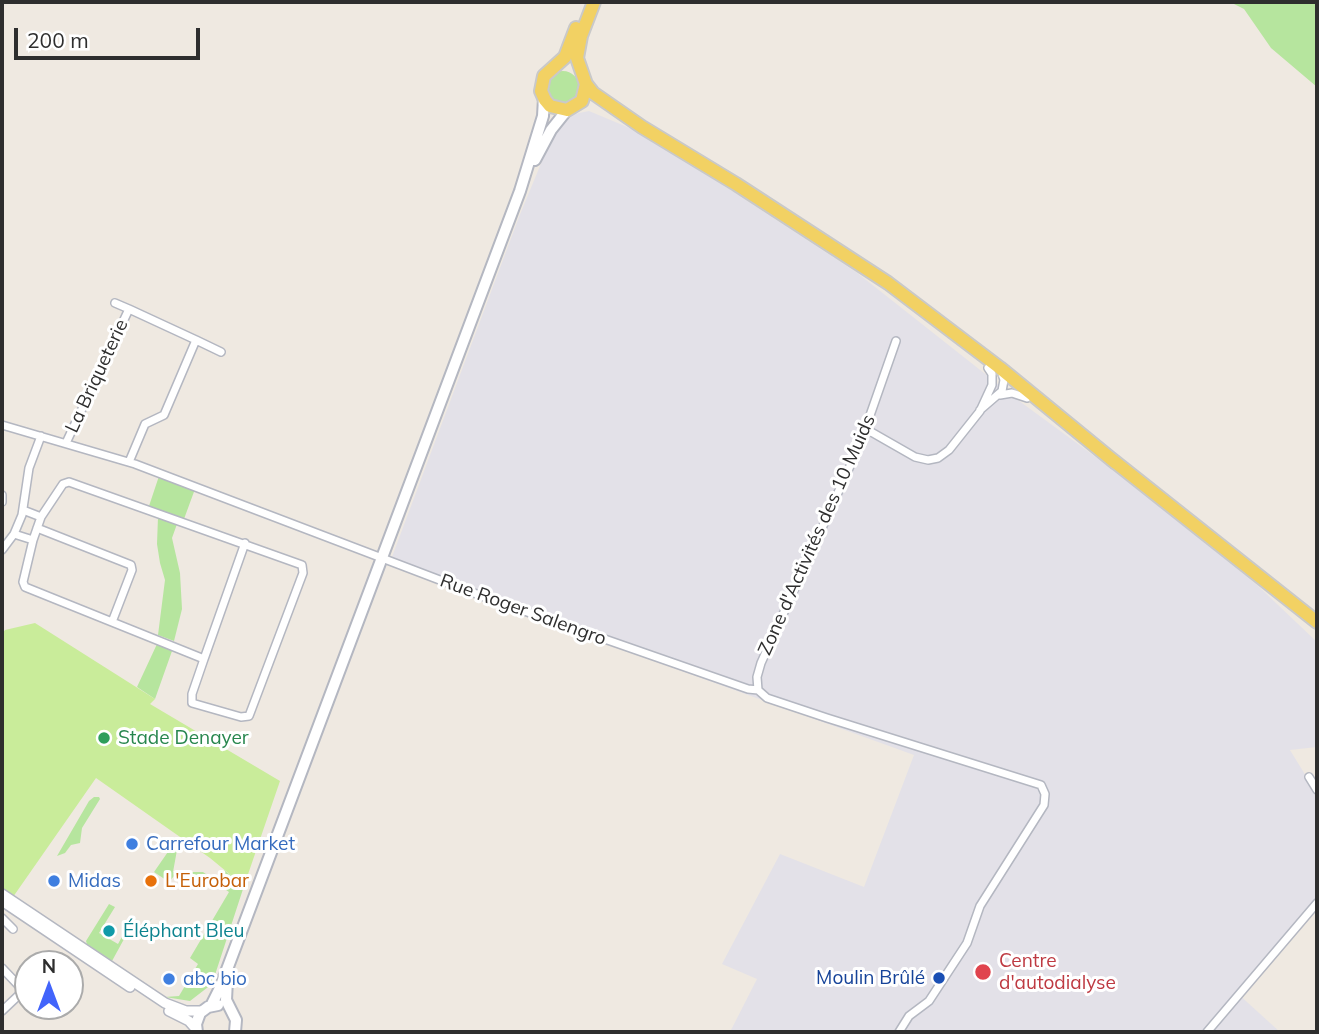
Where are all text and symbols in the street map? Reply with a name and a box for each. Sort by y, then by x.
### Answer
scale bar [18,14,203,58]
text: 200 m [27,27,89,53]
street label: La Briqueterie [61,316,133,436]
street label: Zone d'Activités des 10 Muids [754,411,880,659]
street label: Rue Roger Salengro [437,569,609,651]
place label: Stade Denayer [118,727,249,749]
marker: Stade Denayer [96,730,112,746]
place label: Carrefour Market [146,833,295,855]
marker: Carrefour Market [124,836,140,852]
place label: Midas [68,870,121,892]
place label: L'Eurobar [165,870,249,892]
marker: Midas [46,873,62,889]
marker: L'Eurobar [143,873,159,889]
place label: Éléphant Bleu [123,920,244,942]
marker: Éléphant Bleu [101,923,117,939]
north arrow [14,950,84,1020]
place label: Centre d'autodialyse [999,950,1116,994]
text: N [42,954,56,978]
marker: Centre d'autodialyse [973,962,993,982]
place label: Moulin Brûlé [816,967,925,989]
place label: abc bio [183,968,247,990]
marker: Moulin Brûlé [931,970,947,986]
marker: abc bio [161,971,177,987]

